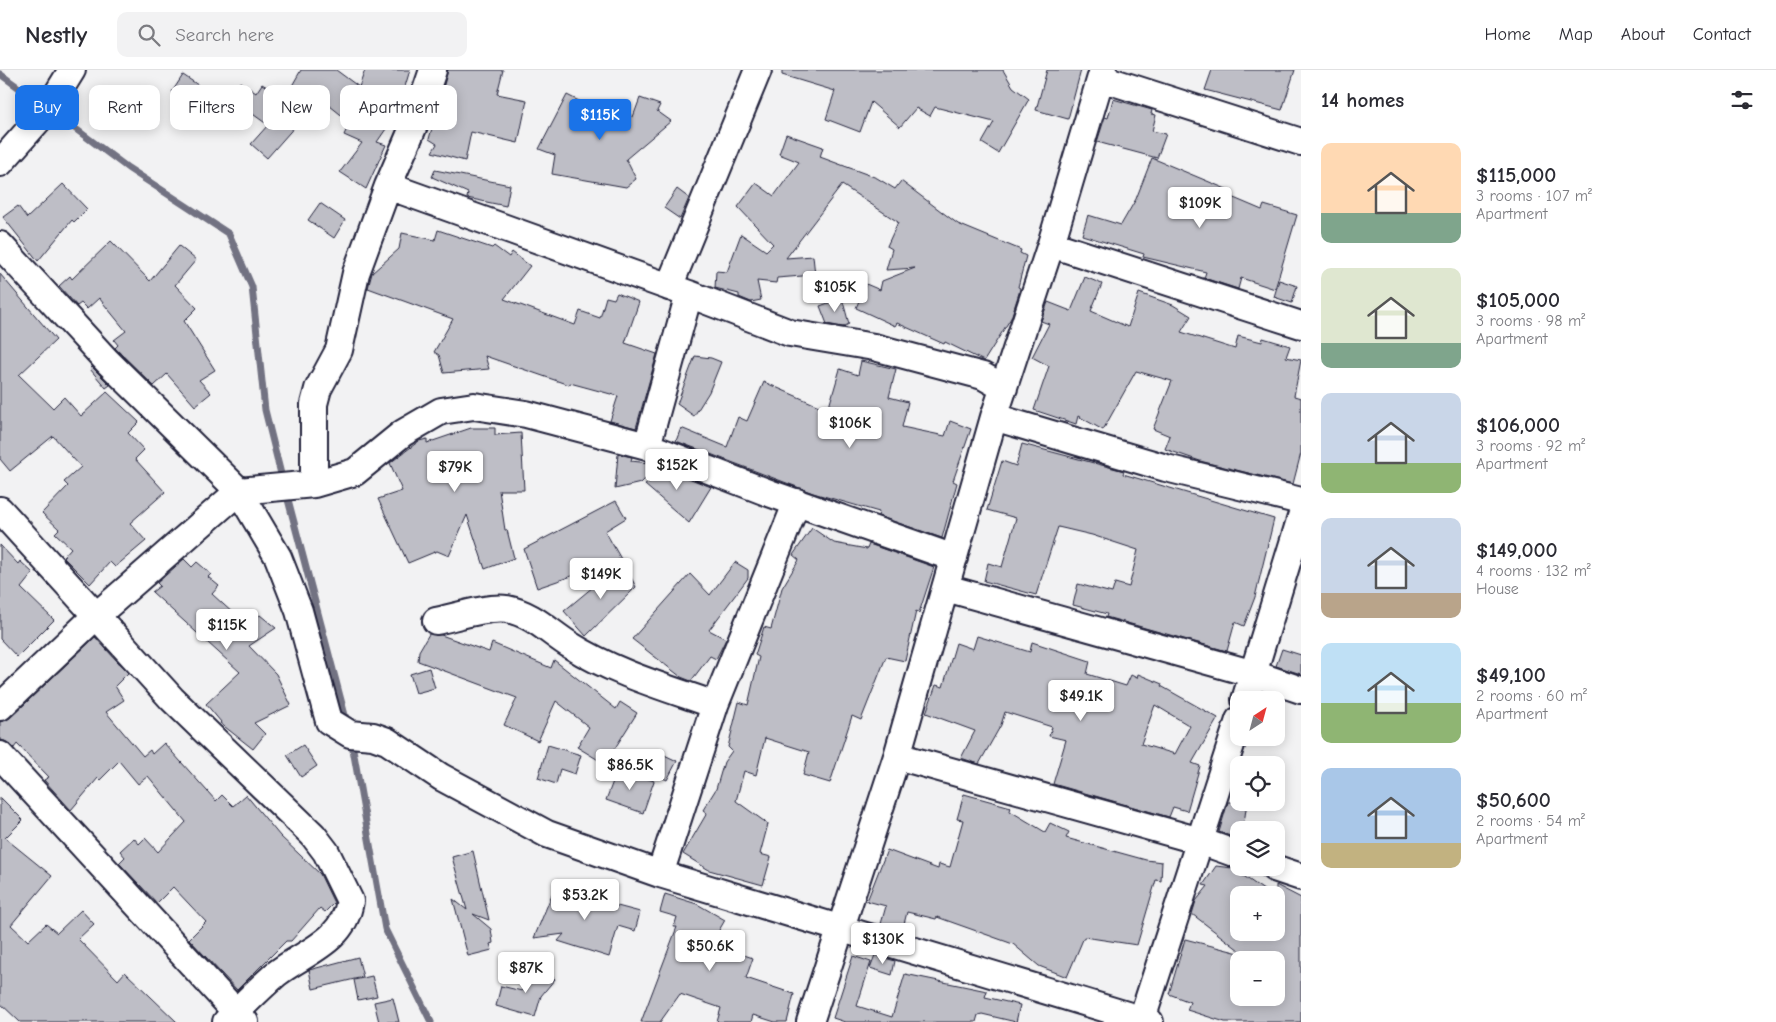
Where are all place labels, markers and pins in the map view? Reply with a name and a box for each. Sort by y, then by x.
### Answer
pin: $115K [565,98,635,141]
pin: $109K [1165,186,1235,229]
pin: $105K [800,270,870,313]
pin: $106K [815,406,885,449]
pin: $152K [642,448,712,491]
pin: $79K [425,450,485,493]
pin: $149K [566,558,636,600]
pin: $115K [192,608,262,651]
pin: $49.1K [1040,680,1122,722]
pin: $86.5K [589,748,671,791]
pin: $53.2K [544,878,626,921]
pin: $130K [848,922,918,965]
pin: $50.6K [669,930,751,972]
pin: $87K [496,952,556,994]

